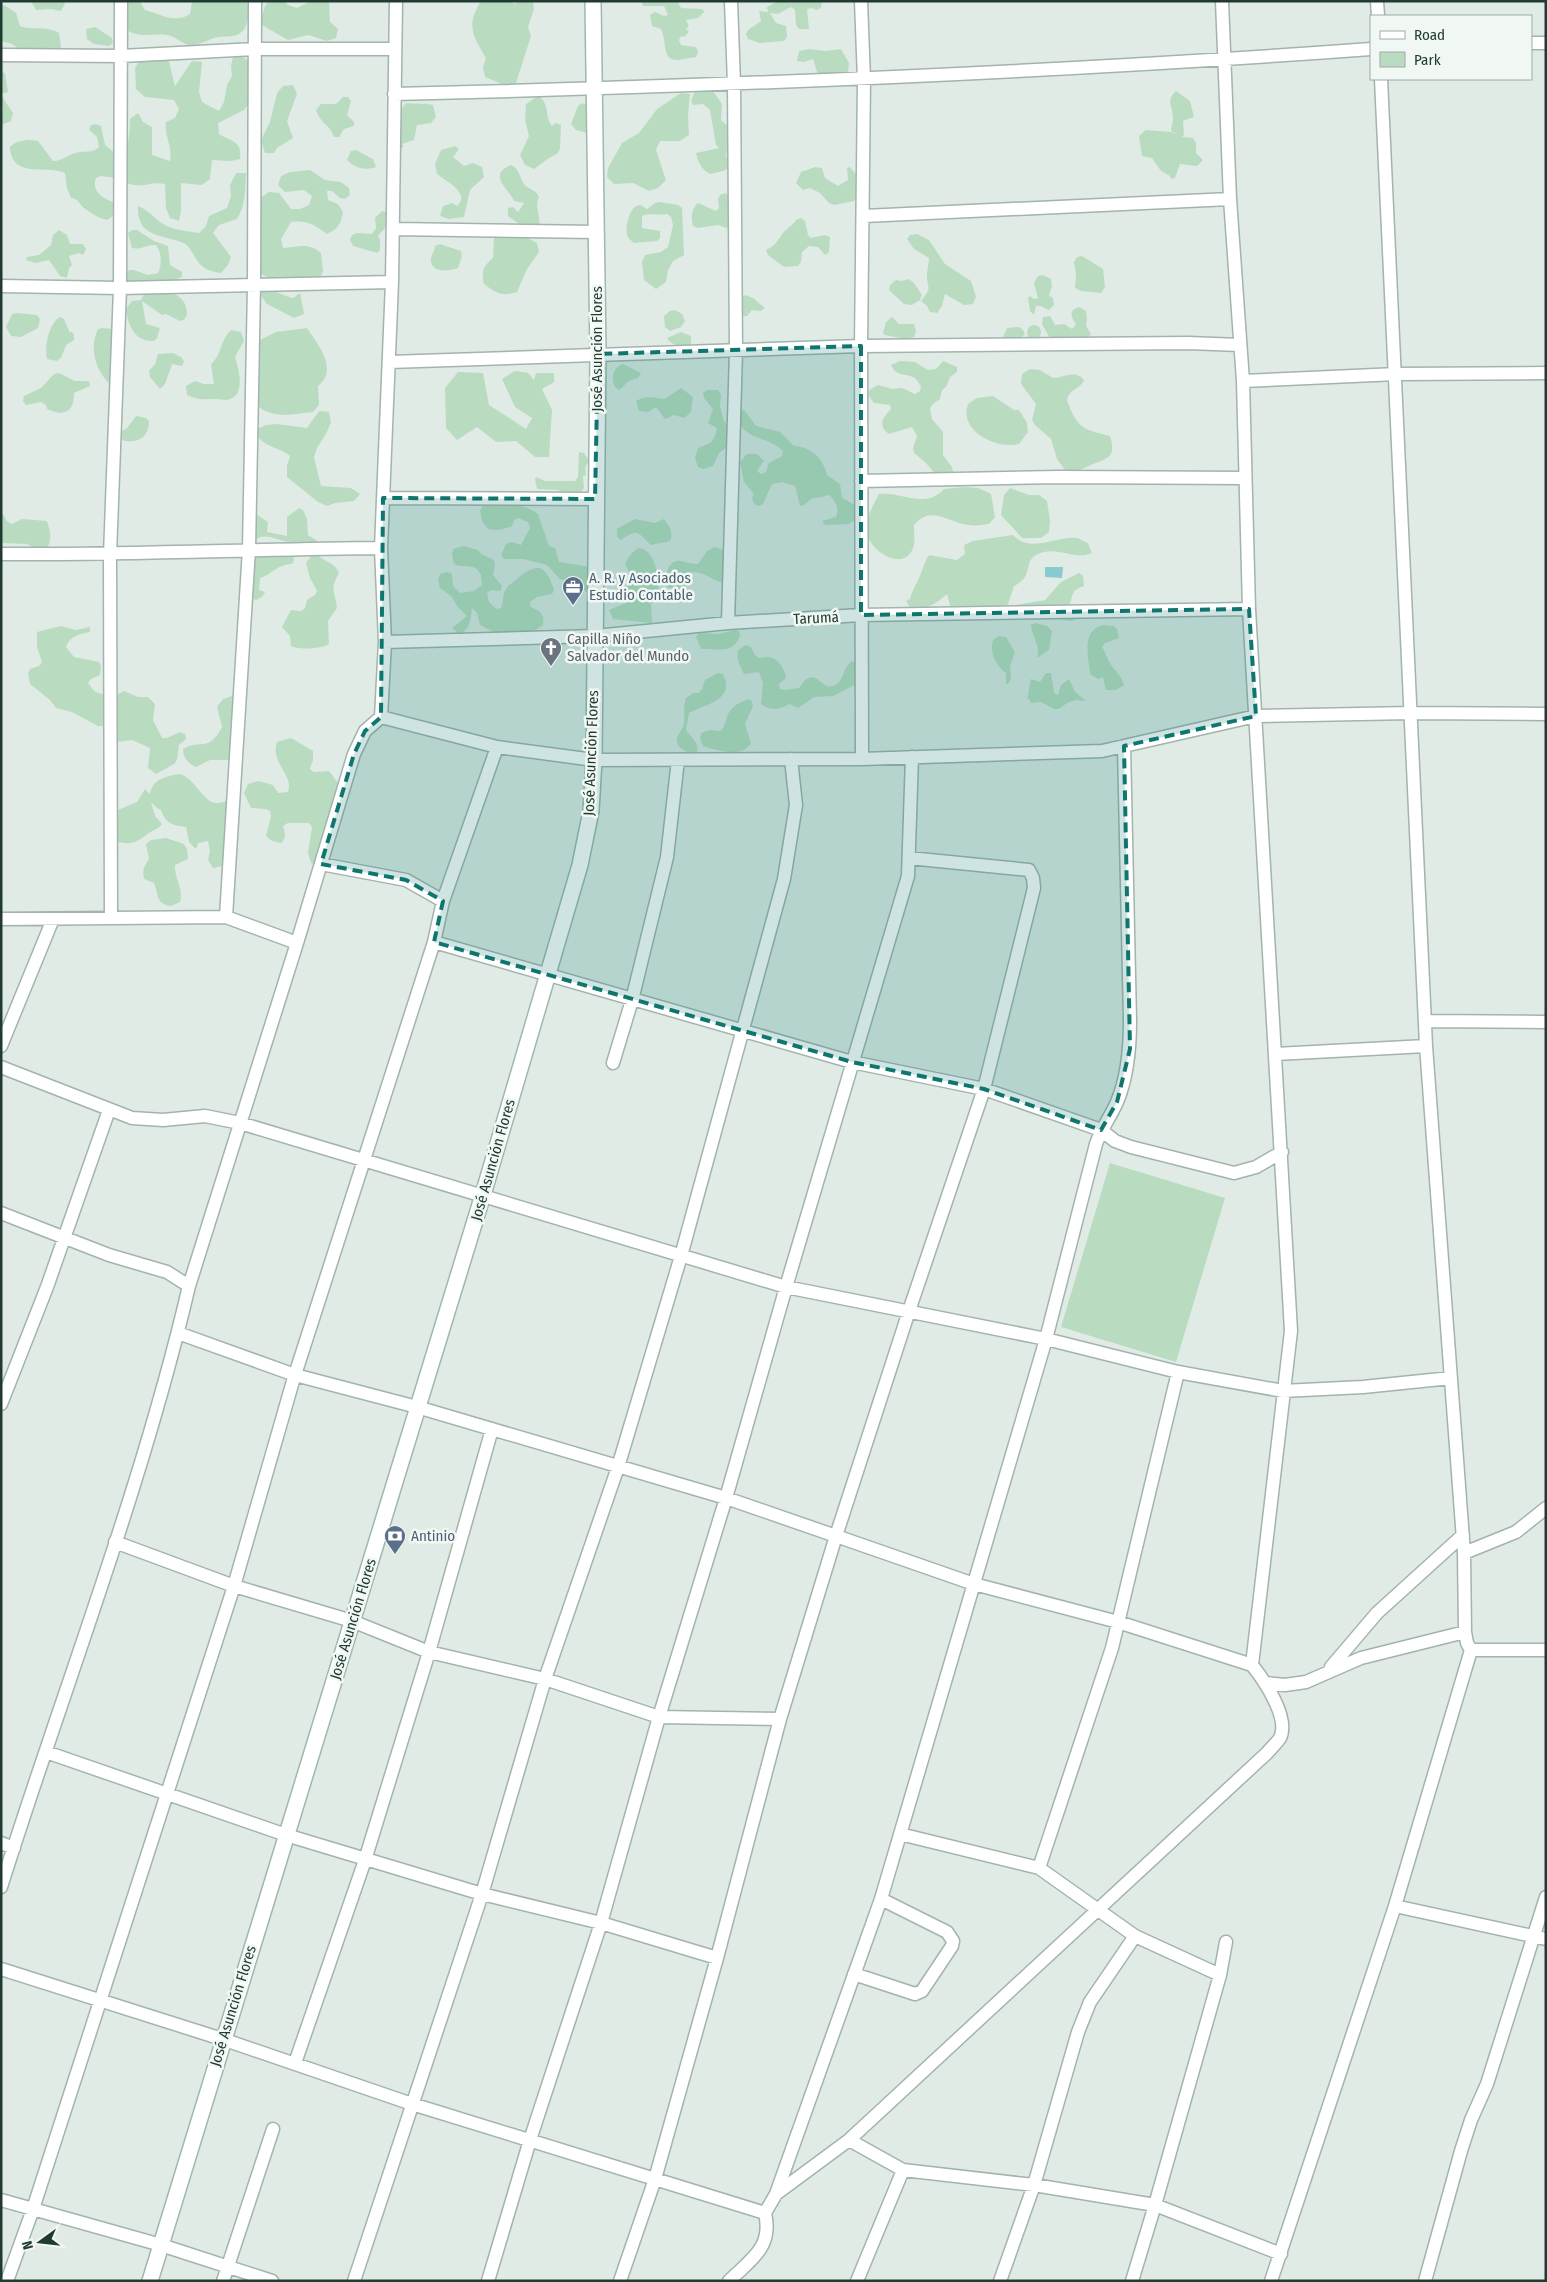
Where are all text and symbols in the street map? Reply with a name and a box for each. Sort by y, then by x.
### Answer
legend [1370,15,1532,80]
text: Road [1414,26,1445,44]
text: Park [1414,51,1441,69]
street label: José Asunción Flores [588,286,606,412]
place label: A. R. y Asociados Estudio Contable [589,569,693,604]
office icon: A. R. y Asociados Estudio Contable [561,575,585,606]
street label: Tarumá [793,608,839,628]
place label: Capilla Niño Salvador del Mundo [567,630,689,665]
church icon: Capilla Niño Salvador del Mundo [539,636,563,667]
street label: José Asunción Flores [580,690,602,816]
street label: José Asunción Flores [467,1097,519,1223]
bank icon: Antinio [383,1524,407,1555]
place label: Antinio [411,1527,455,1545]
street label: José Asunción Flores [326,1556,380,1682]
street label: José Asunción Flores [206,1943,260,2069]
north arrow [15,2217,65,2267]
text: N [19,2239,37,2251]

